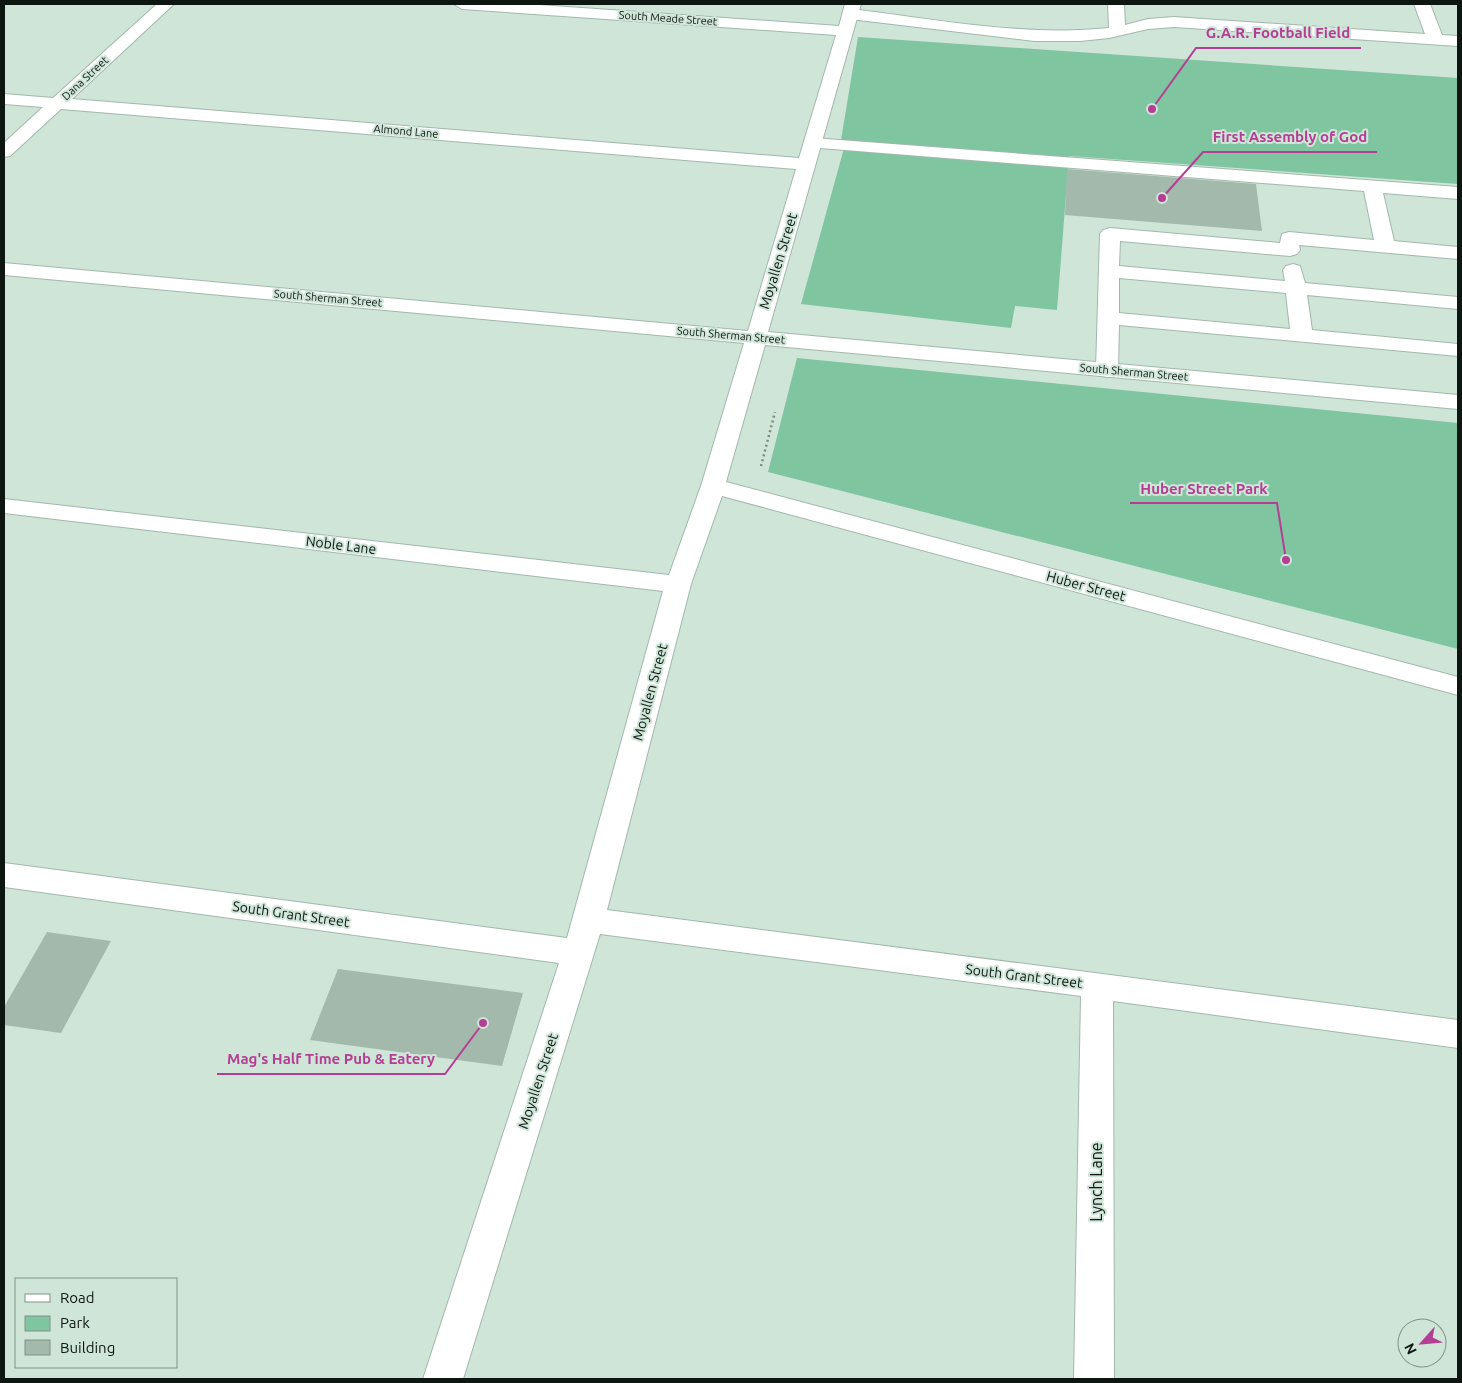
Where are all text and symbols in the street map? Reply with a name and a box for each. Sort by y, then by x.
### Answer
street label: South Meade Street [618,9,718,27]
callout: G.A.R. Football Field [1196,18,1361,48]
text: G.A.R. Football Field [1206,24,1350,41]
street label: Dana Street [59,53,111,102]
street label: Almond Lane [373,122,439,140]
callout: First Assembly of God [1203,122,1377,152]
text: First Assembly of God [1213,128,1367,145]
street label: Moyallen Street [756,211,800,311]
street label: South Sherman Street [273,287,383,309]
street label: South Sherman Street [676,324,786,346]
street label: South Sherman Street [1079,361,1189,383]
callout: Huber Street Park [1130,473,1277,503]
text: Huber Street Park [1140,480,1268,497]
street label: Noble Lane [305,533,377,557]
street label: Huber Street [1045,568,1128,604]
street label: Moyallen Street [629,641,671,742]
street label: South Grant Street [232,898,351,930]
street label: South Grant Street [965,961,1084,991]
street label: Moyallen Street [515,1031,561,1131]
callout: Mag's Half Time Pub & Eatery [217,1044,445,1074]
text: Mag's Half Time Pub & Eatery [227,1050,435,1067]
street label: Lynch Lane [1087,1142,1105,1222]
legend [15,1278,178,1368]
text: Road [60,1289,95,1306]
text: Park [60,1314,90,1331]
north arrow [1397,1318,1447,1368]
text: Building [60,1339,115,1356]
text: N [1401,1341,1420,1357]

